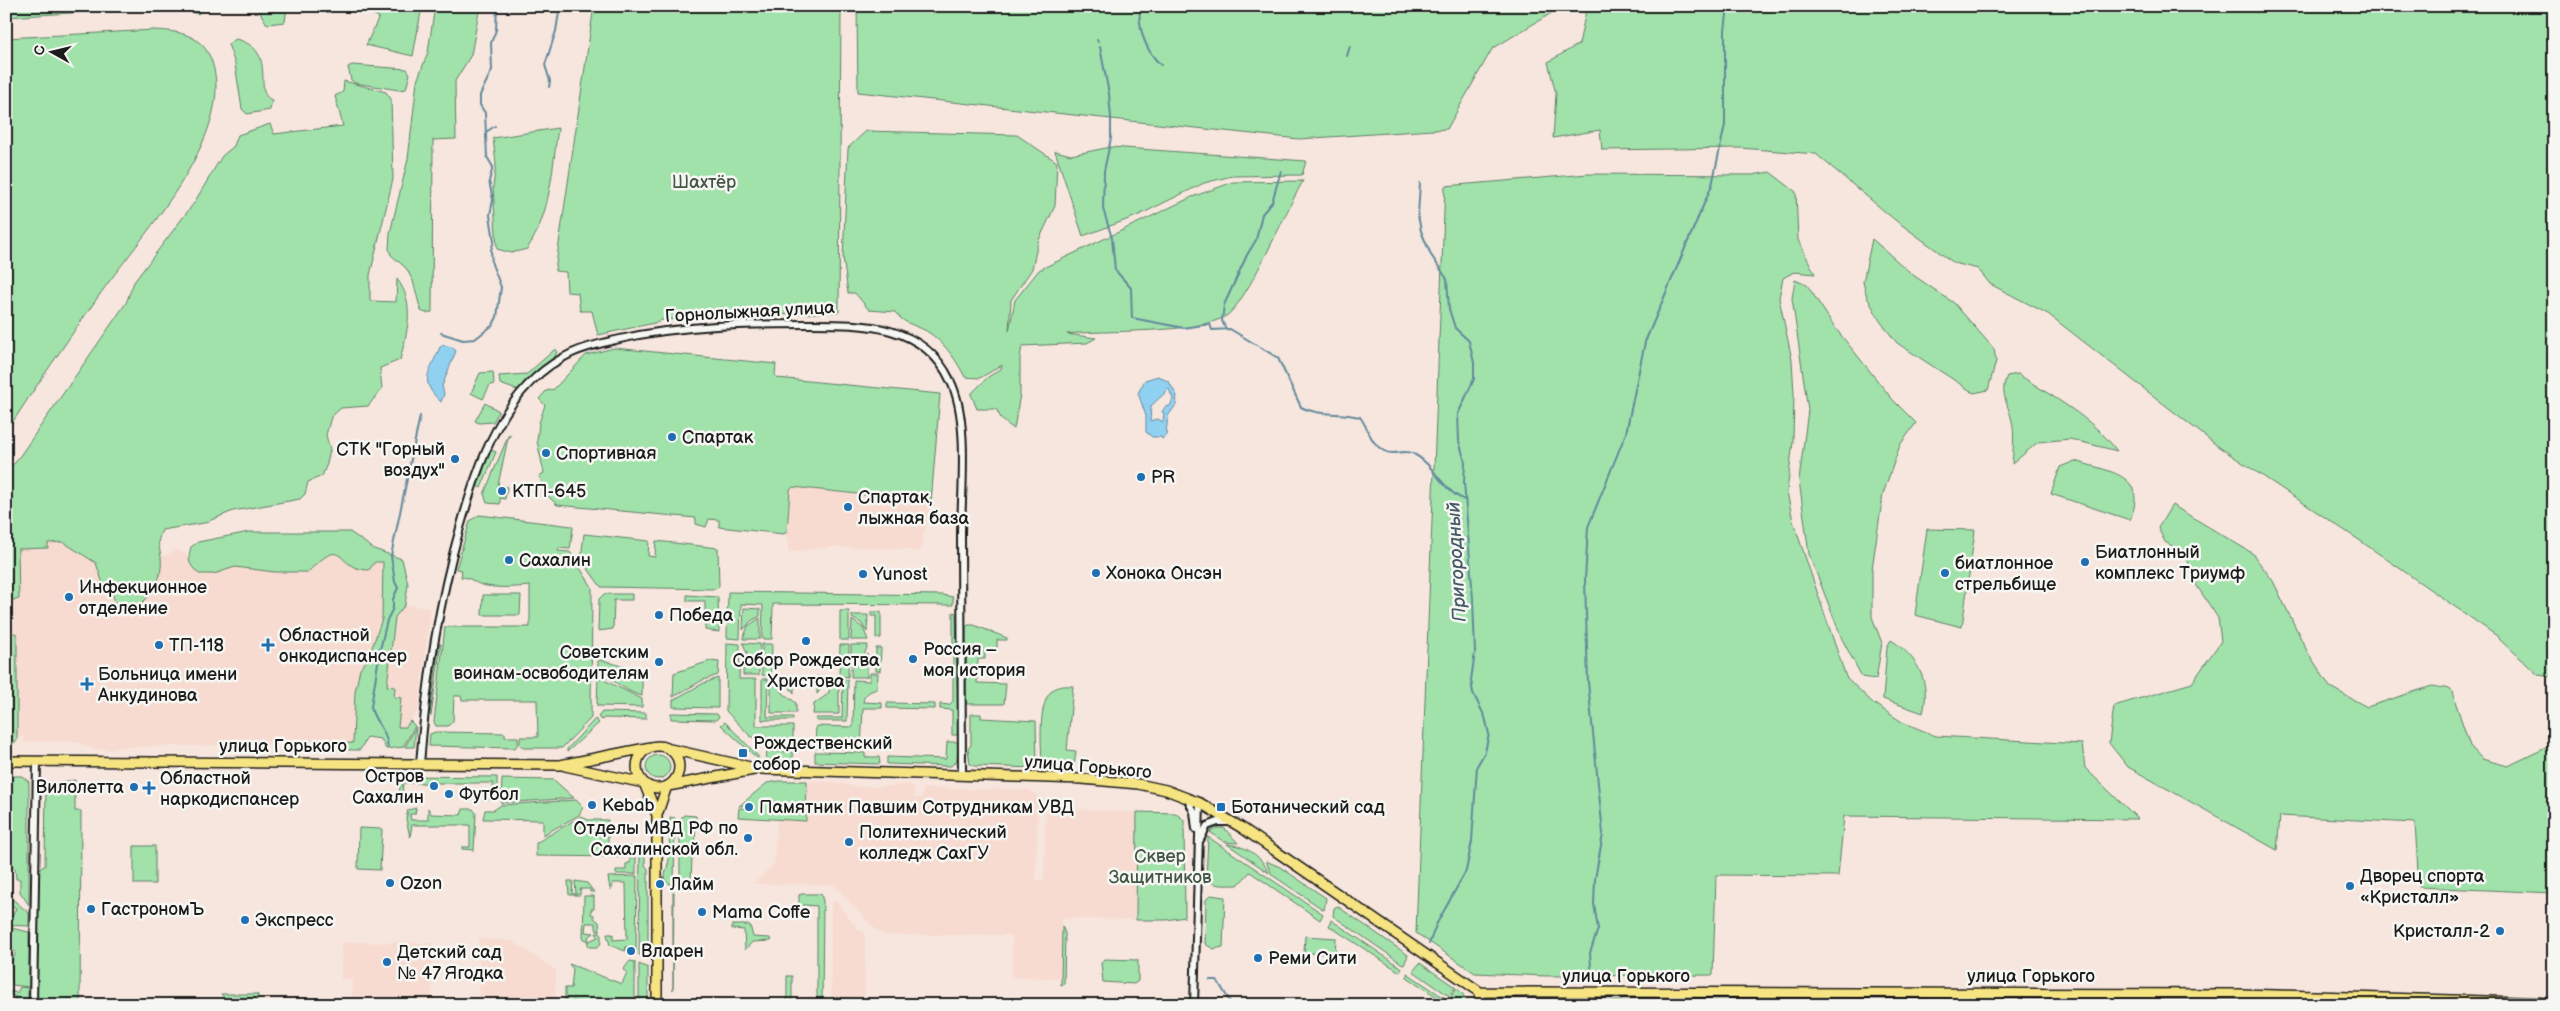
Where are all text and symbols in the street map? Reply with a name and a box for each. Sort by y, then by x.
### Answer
north arrow [28,28,78,78]
text: С [31,44,49,56]
park label: Шахтёр [672,172,736,193]
street label: Горнолыжная улица [665,297,836,327]
place label: Спартак [682,427,754,448]
marker: Спартак [666,431,678,443]
place label: СТК "Горный воздух" [336,439,445,481]
place label: Спортивная [556,443,656,464]
marker: Спортивная [540,447,552,459]
marker: СТК "Горный воздух" [449,453,461,465]
place label: PR [1151,467,1175,488]
marker: PR [1135,471,1147,483]
place label: КТП-645 [512,481,586,502]
marker: КТП-645 [496,485,508,497]
place label: Спартак, лыжная база [858,487,970,529]
marker: Спартак, лыжная база [842,501,854,513]
water label: Пригородный [1442,501,1472,623]
place label: Биатлонный комплекс Триумф [2095,542,2245,584]
place label: Сахалин [519,550,591,571]
place label: биатлонное стрельбище [1955,553,2056,595]
marker: Сахалин [503,554,515,566]
marker: Биатлонный комплекс Триумф [2079,556,2091,568]
place label: Хонока Онсэн [1106,563,1222,584]
place label: Yunost [872,564,928,585]
marker: Хонока Онсэн [1090,567,1102,579]
marker: биатлонное стрельбище [1939,567,1951,579]
marker: Yunost [857,568,869,580]
place label: Инфекционное отделение [79,577,207,619]
marker: Инфекционное отделение [63,591,75,603]
place label: Победа [669,605,734,626]
marker: Победа [653,609,665,621]
place label: Областной онкодиспансер [279,625,407,667]
place label: ТП-118 [169,635,224,656]
marker: Собор Рождества Христова [800,635,812,647]
marker: Областной онкодиспансер [261,638,275,652]
marker: ТП-118 [153,639,165,651]
place label: Россия – моя история [923,639,1026,681]
place label: Советским воинам-освободителям [454,642,649,684]
place label: Собор Рождества Христова [732,650,880,692]
marker: Россия – моя история [907,653,919,665]
marker: Советским воинам-освободителям [653,656,665,668]
place label: Больница имени Анкудинова [97,664,237,706]
marker: Больница имени Анкудинова [80,677,94,691]
place label: Рождественский собор [753,733,893,775]
street label: улица Горького [219,736,347,757]
marker: Рождественский собор [737,747,749,759]
street label: улица Горького [1023,751,1153,783]
place label: Остров Сахалин [352,766,425,808]
place label: Областной наркодиспансер [160,768,299,810]
place label: Вилолетта [36,777,124,798]
marker: Остров Сахалин [428,780,440,792]
marker: Вилолетта [128,781,140,793]
marker: Областной наркодиспансер [142,781,156,795]
place label: Футбол [459,784,519,805]
marker: Футбол [443,788,455,800]
place label: Kebab [602,795,655,816]
place label: Памятник Павшим Сотрудникам УВД [759,797,1074,818]
place label: Ботанический сад [1231,797,1385,818]
marker: Kebab [586,799,598,811]
marker: Памятник Павшим Сотрудникам УВД [743,801,755,813]
marker: Ботанический сад [1215,801,1227,813]
place label: Отделы МВД РФ по Сахалинской обл. [574,818,738,860]
place label: Политехнический колледж СахГУ [859,822,1007,864]
marker: Отделы МВД РФ по Сахалинской обл. [742,832,754,844]
marker: Политехнический колледж СахГУ [843,836,855,848]
park label: Сквер Защитников [1109,846,1212,888]
place label: Дворец спорта «Кристалл» [2360,866,2485,908]
place label: Ozon [400,873,442,894]
place label: Лайм [669,874,714,895]
marker: Ozon [384,877,396,889]
marker: Лайм [654,878,666,890]
marker: Дворец спорта «Кристалл» [2344,880,2356,892]
place label: ГастрономЪ [101,899,204,920]
place label: Mama Coffe [712,902,811,923]
marker: ГастрономЪ [85,903,97,915]
marker: Mama Coffe [696,906,708,918]
place label: Экспресс [255,910,334,931]
marker: Экспресс [239,914,251,926]
place label: Кристалл-2 [2393,921,2490,942]
marker: Кристалл-2 [2494,925,2506,937]
place label: Вларен [641,941,704,962]
place label: Детский сад № 47 Ягодка [397,942,504,984]
marker: Вларен [625,945,637,957]
place label: Реми Сити [1268,948,1357,969]
marker: Реми Сити [1252,952,1264,964]
marker: Детский сад № 47 Ягодка [381,956,393,968]
street label: улица Горького [1562,966,1690,987]
street label: улица Горького [1967,966,2095,987]

